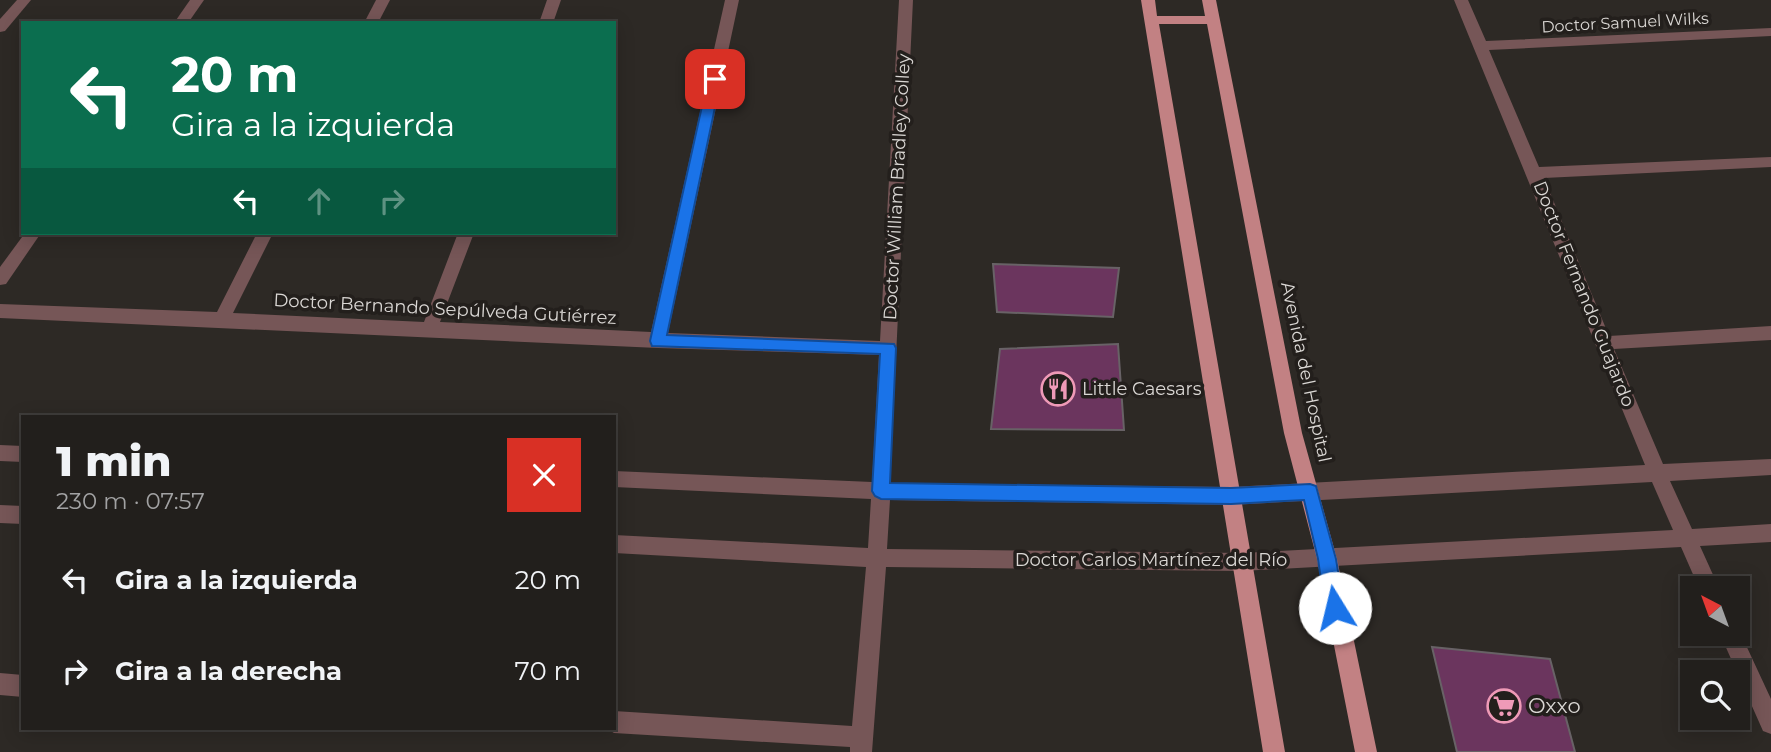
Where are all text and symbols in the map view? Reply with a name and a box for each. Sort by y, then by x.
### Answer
street label: Doctor Samuel Wilks [1541,9,1709,36]
text: 20 m [171,45,298,104]
icon: left [56,49,147,140]
pin [685,49,745,109]
street label: Doctor William Bradley Colley [879,53,915,321]
icon: arrive [696,60,734,98]
text: Gira a la izquierda [171,105,455,144]
street label: Doctor Fernando Guajardo [1529,178,1639,410]
icon: left [227,182,265,220]
icon: ahead [300,182,338,220]
icon: right [373,182,411,220]
street label: Avenida del Hospital [1276,280,1336,464]
street label: Doctor Bernando Sepúlveda Gutiérrez [273,289,617,329]
restaurant icon: Little Caesars [1039,370,1077,408]
place label: Little Caesars [1082,378,1202,400]
text: 1 min [56,435,172,487]
button: close [507,438,581,512]
text: 230 m · 07:57 [56,487,205,515]
street label: Doctor Carlos Martínez del Río [1015,549,1287,571]
icon: left [56,561,94,599]
text: Gira a la izquierda [115,564,358,596]
text: 20 m [515,564,581,596]
position arrow [1298,571,1372,645]
north arrow [1680,576,1750,646]
map controls [1680,576,1750,730]
icon: right [56,652,94,690]
text: Gira a la derecha [115,655,342,687]
text: 70 m [515,655,581,687]
button: search [1680,660,1750,730]
supermarket icon: Oxxo [1485,687,1523,725]
place label: Oxxo [1528,693,1581,718]

